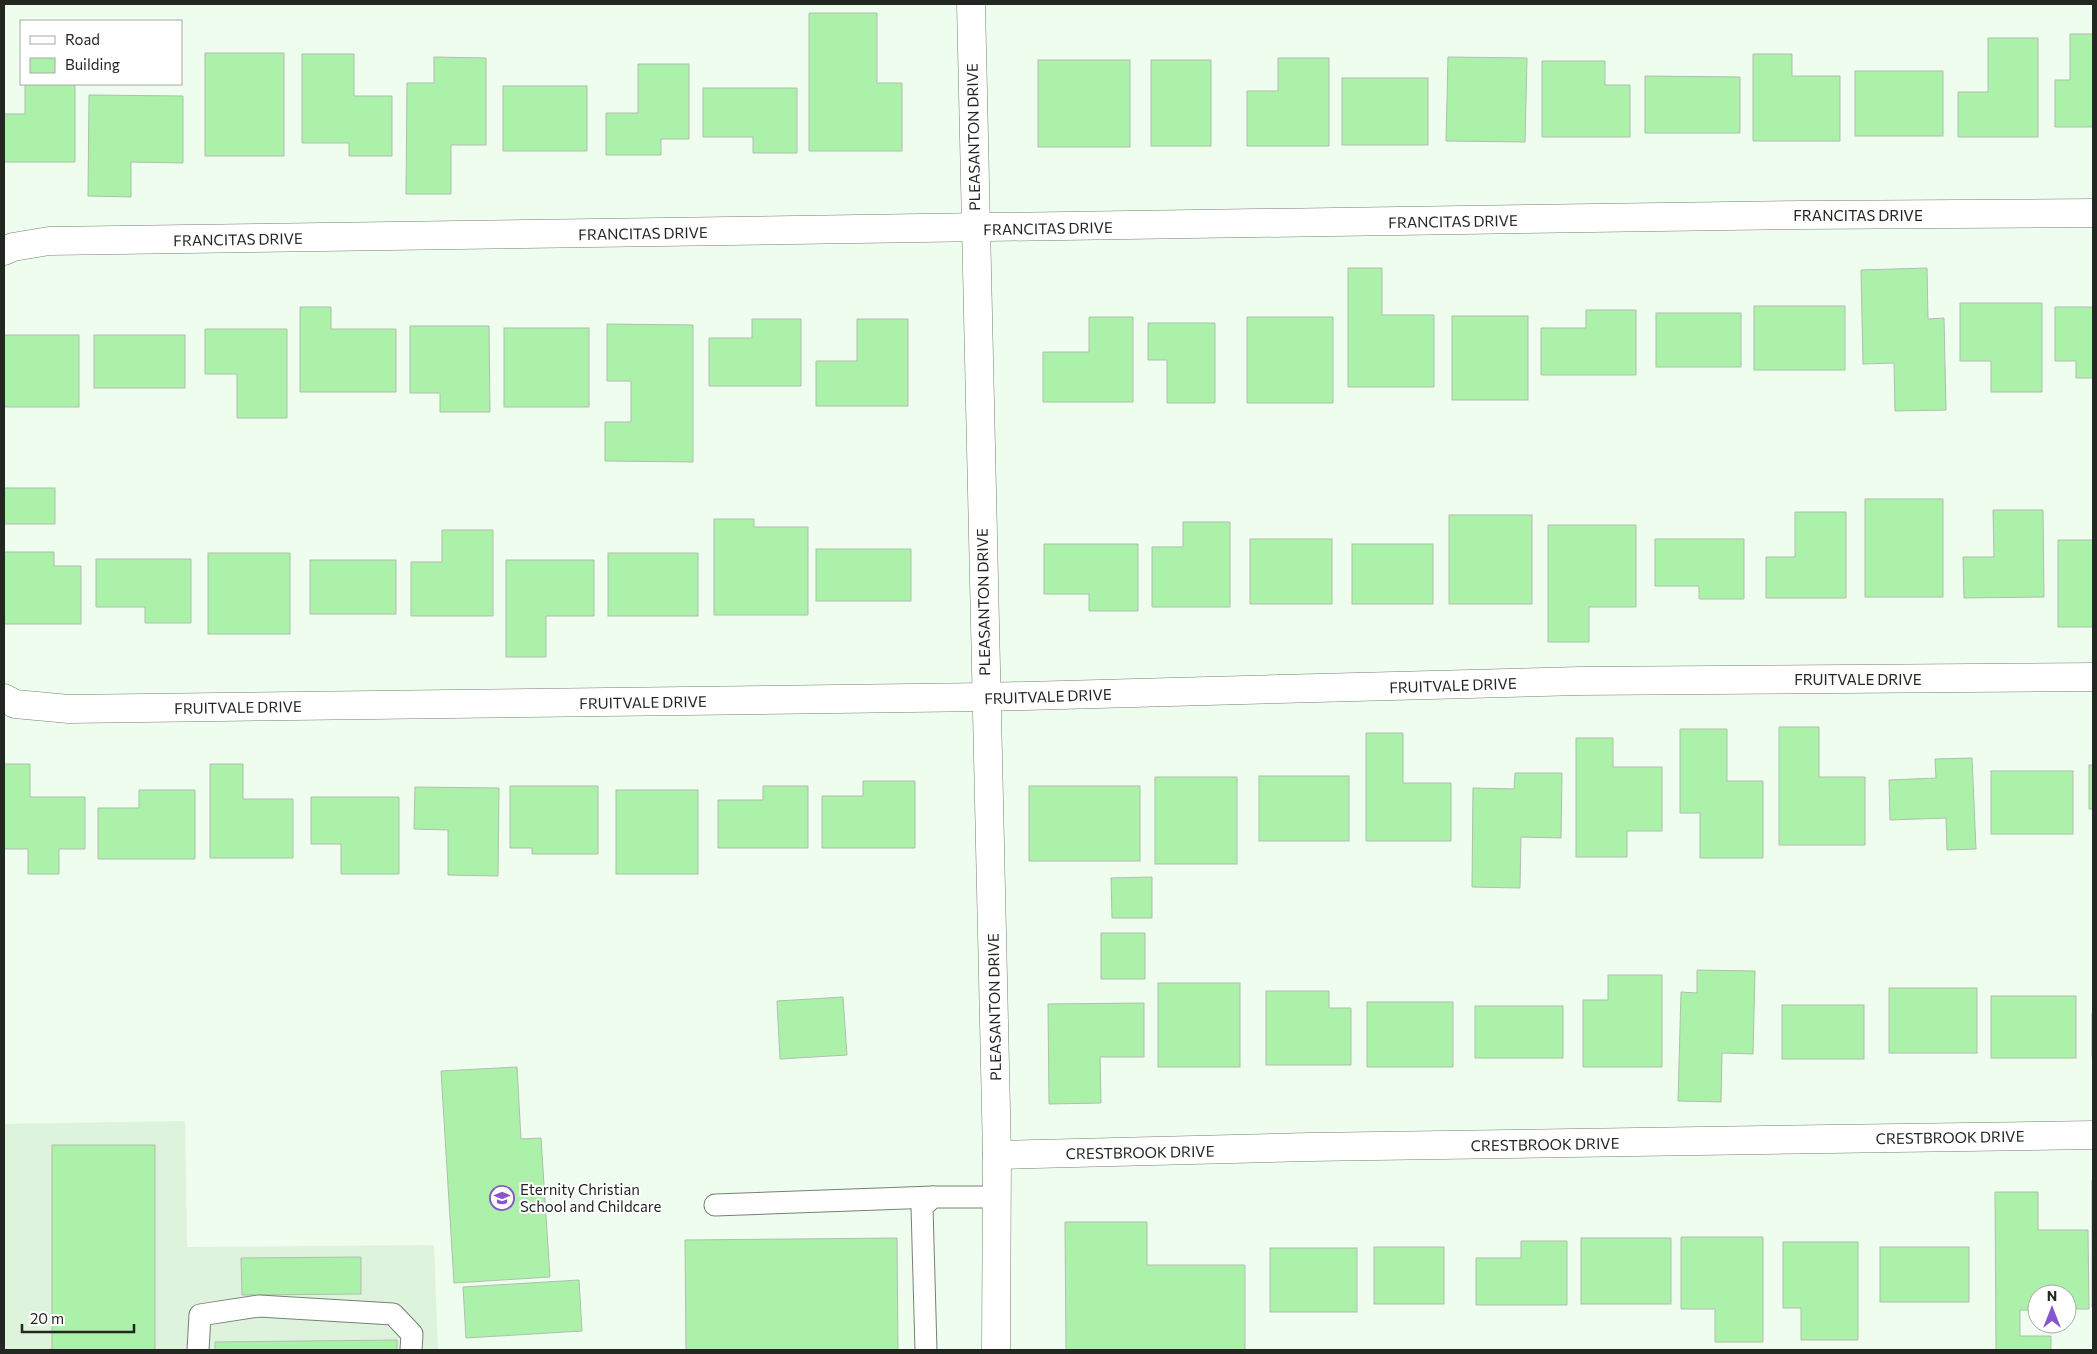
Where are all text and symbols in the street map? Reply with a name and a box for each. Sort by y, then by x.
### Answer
legend [20,20,182,85]
text: Road [65,30,100,48]
text: Building [65,55,120,73]
street label: PLEASANTON DRIVE [963,63,983,211]
street label: FRANCITAS DRIVE [1793,206,1923,224]
street label: FRANCITAS DRIVE [1388,211,1518,231]
street label: FRANCITAS DRIVE [983,218,1113,238]
street label: FRANCITAS DRIVE [578,223,708,243]
street label: FRANCITAS DRIVE [173,229,303,249]
street label: PLEASANTON DRIVE [973,528,993,676]
street label: FRUITVALE DRIVE [1794,670,1922,688]
street label: FRUITVALE DRIVE [1389,674,1517,696]
street label: FRUITVALE DRIVE [984,685,1112,707]
street label: FRUITVALE DRIVE [579,692,707,712]
street label: FRUITVALE DRIVE [174,697,302,717]
street label: PLEASANTON DRIVE [984,933,1004,1081]
street label: CRESTBROOK DRIVE [1875,1127,2025,1147]
street label: CRESTBROOK DRIVE [1470,1134,1620,1154]
street label: CRESTBROOK DRIVE [1065,1142,1215,1162]
place label: Eternity Christian School and Childcare [520,1180,662,1215]
school or university icon: Eternity Christian School and Childcare [489,1185,515,1211]
north arrow [2027,1284,2077,1334]
text: N [2047,1287,2057,1304]
scale bar [22,1302,135,1334]
text: 20 m [30,1309,64,1327]

